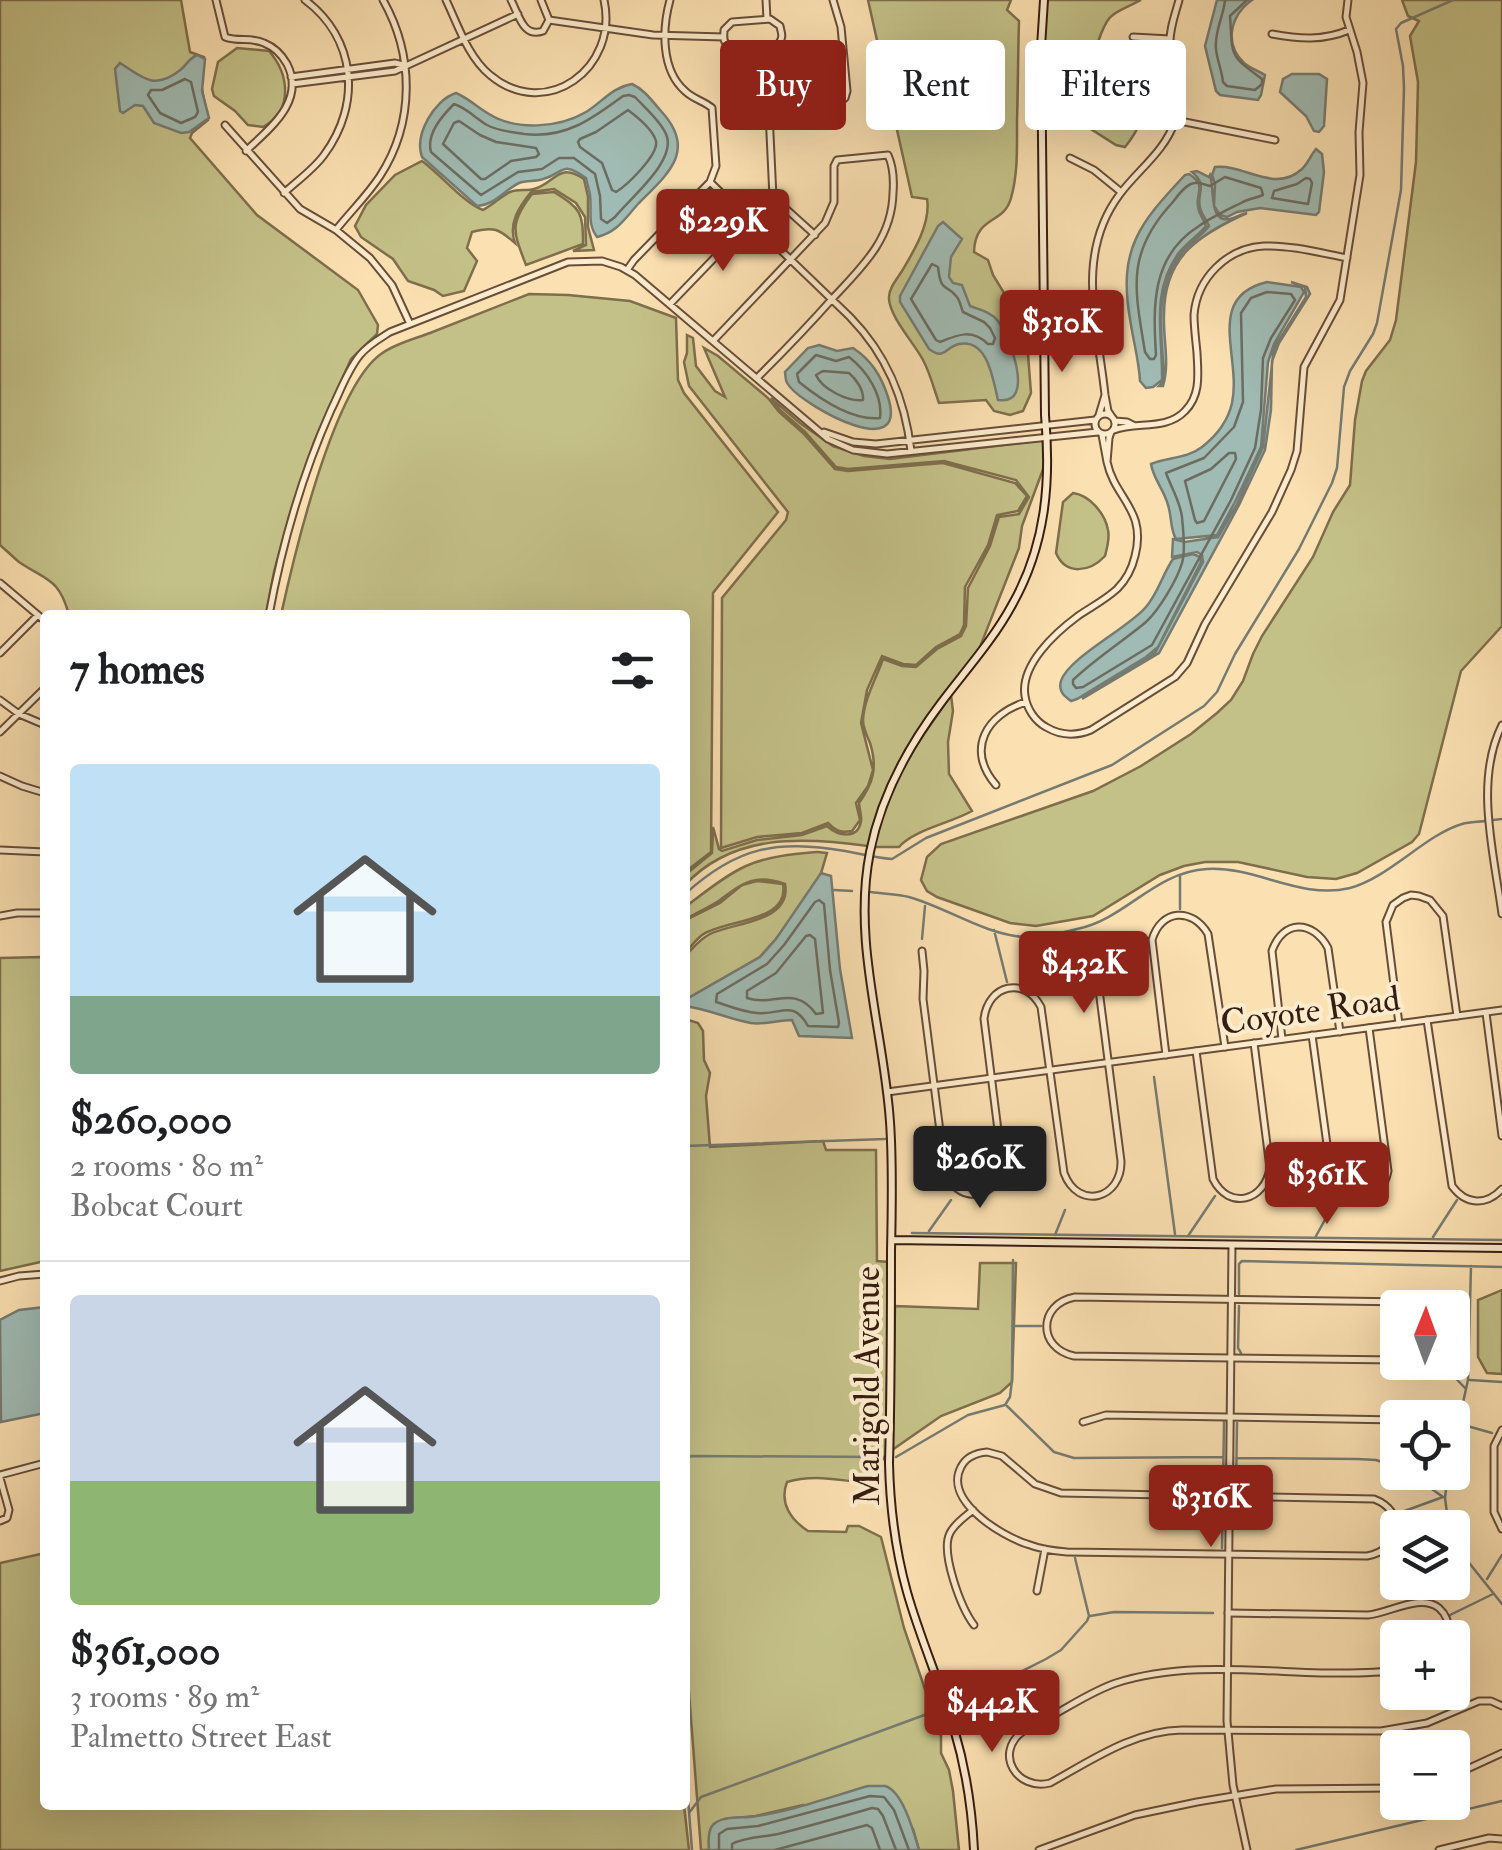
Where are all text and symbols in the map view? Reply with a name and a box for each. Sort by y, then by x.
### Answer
chip: Buy [720,40,846,130]
chip: Rent [866,40,1005,130]
chip: Filters [1025,40,1186,130]
pin: $229K [653,189,793,274]
text: $229K [678,201,768,241]
pin: $310K [992,290,1132,375]
text: $310K [1022,302,1102,342]
icon: filters [605,643,660,698]
text: 7 homes [70,644,205,696]
icon: home [275,829,455,1009]
pin: $432K [1014,931,1154,1016]
text: $432K [1041,943,1127,983]
street label: Coyote Road [1218,977,1403,1045]
text: $260,000 [70,1094,232,1146]
pin: $260K [910,1126,1050,1211]
text: $260K [935,1138,1025,1178]
pin: $361K [1257,1142,1397,1227]
text: 2 rooms · 80 m² [70,1146,263,1186]
text: $361K [1287,1154,1367,1194]
text: Bobcat Court [70,1186,243,1226]
street label: Marigold Avenue [846,1266,890,1506]
north arrow [1380,1290,1470,1380]
map controls [1380,1290,1470,1820]
icon: home [275,1360,455,1540]
button: locate [1380,1400,1470,1490]
pin: $316K [1141,1465,1281,1550]
text: $316K [1171,1477,1251,1517]
button: layers [1380,1510,1470,1600]
button: + [1380,1620,1470,1710]
text: $361,000 [70,1625,220,1677]
pin: $442K [922,1670,1062,1755]
text: 3 rooms · 89 m² [70,1677,259,1717]
text: $442K [946,1682,1038,1722]
text: Palmetto Street East [70,1717,332,1757]
button: − [1380,1730,1470,1820]

